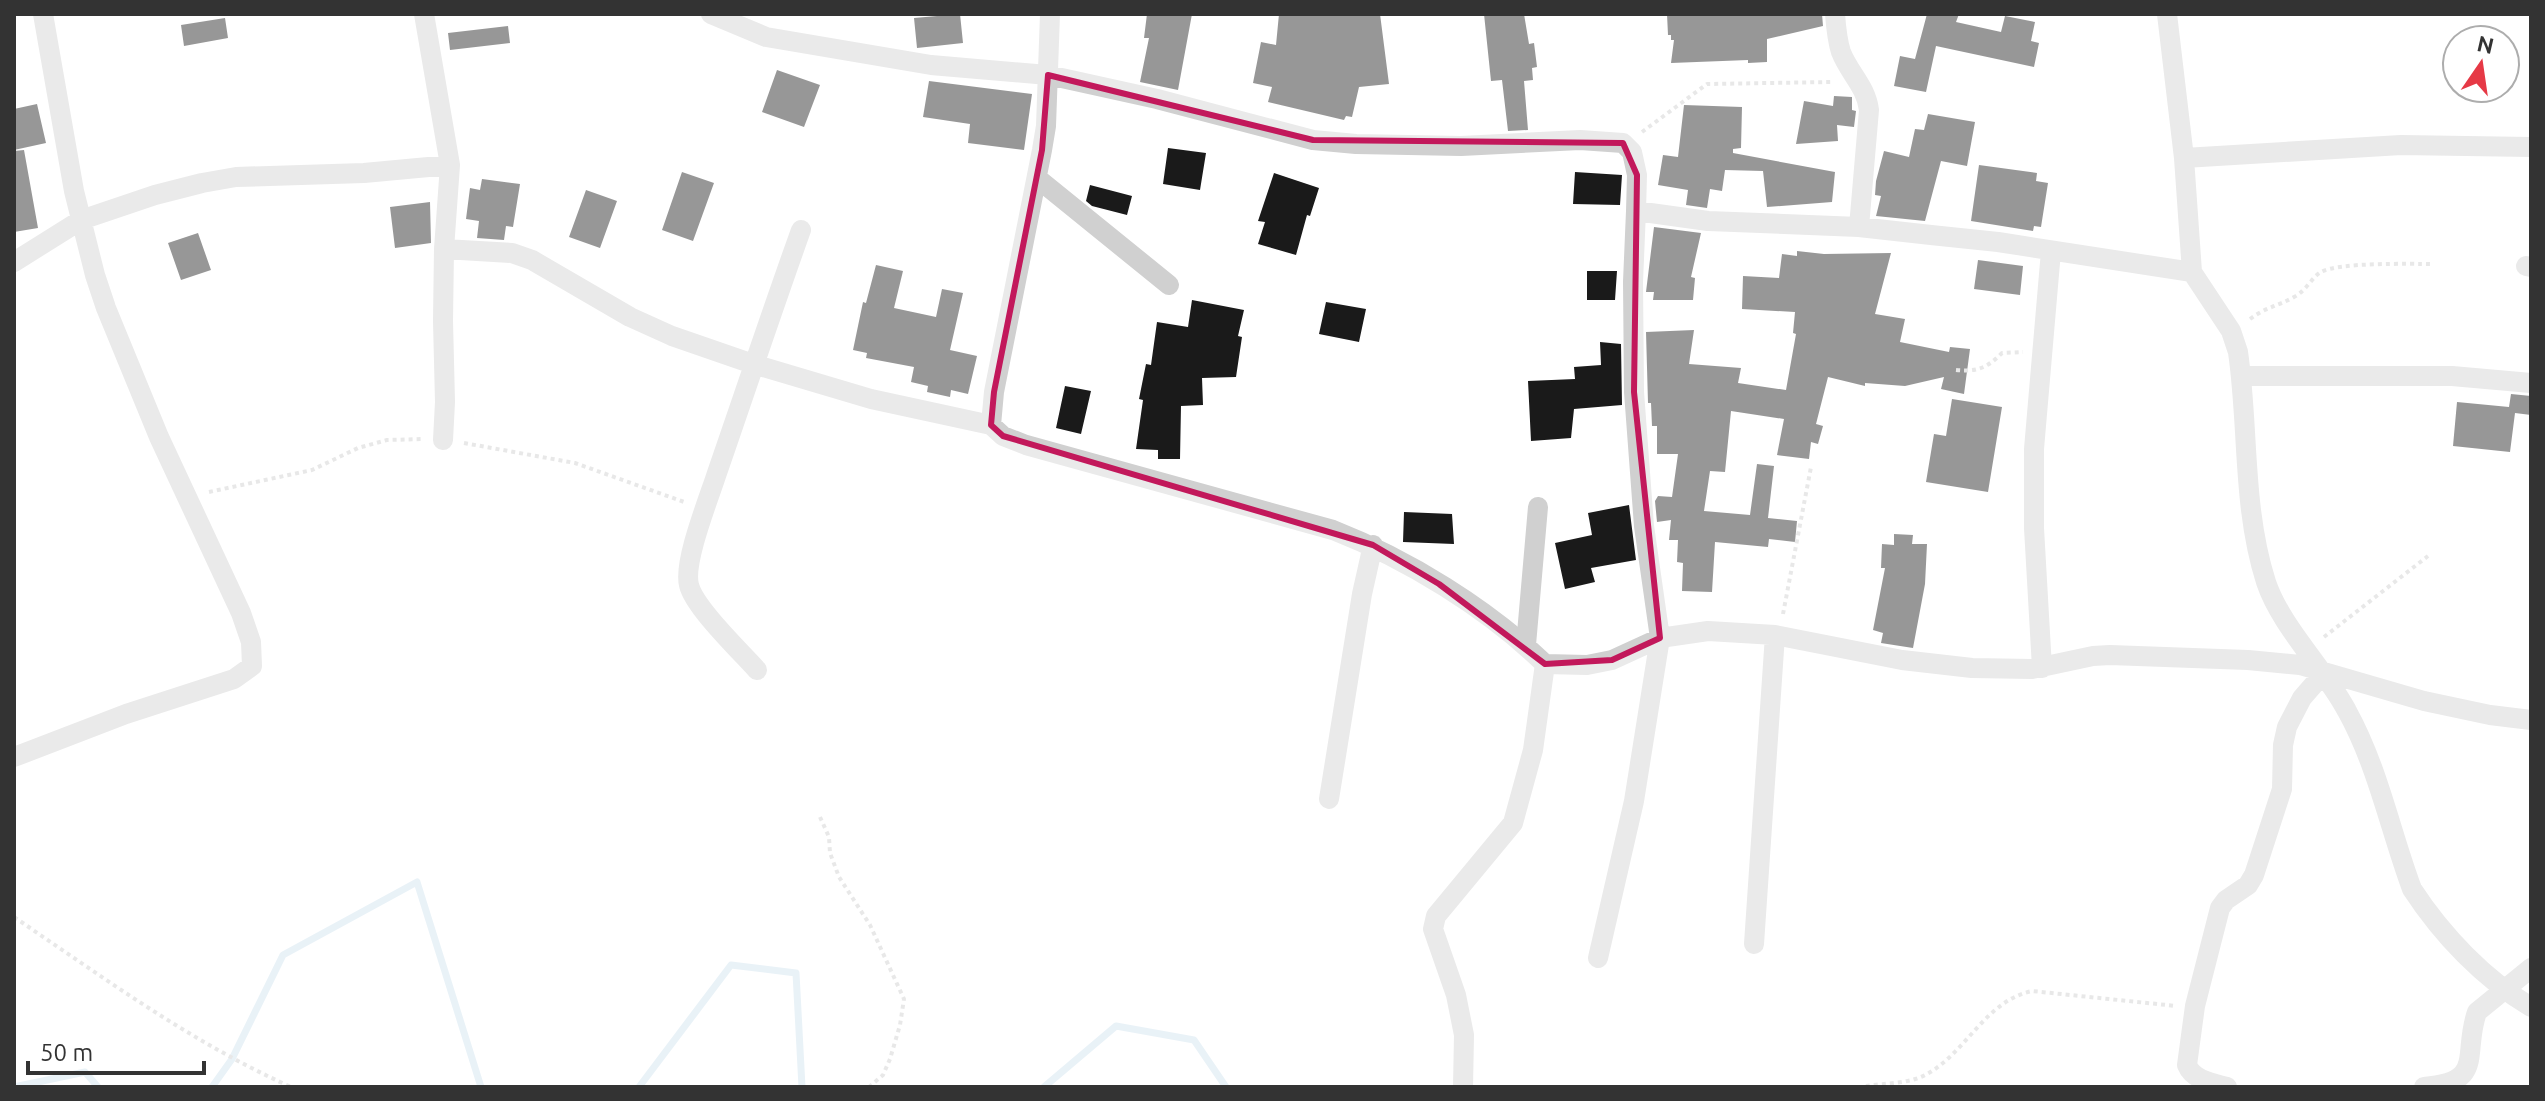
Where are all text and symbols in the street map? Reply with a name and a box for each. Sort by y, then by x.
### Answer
north arrow [2441,24,2521,104]
text: N [2475,30,2496,58]
scale bar [28,1025,204,1075]
text: 50 m [40,1039,93,1066]

